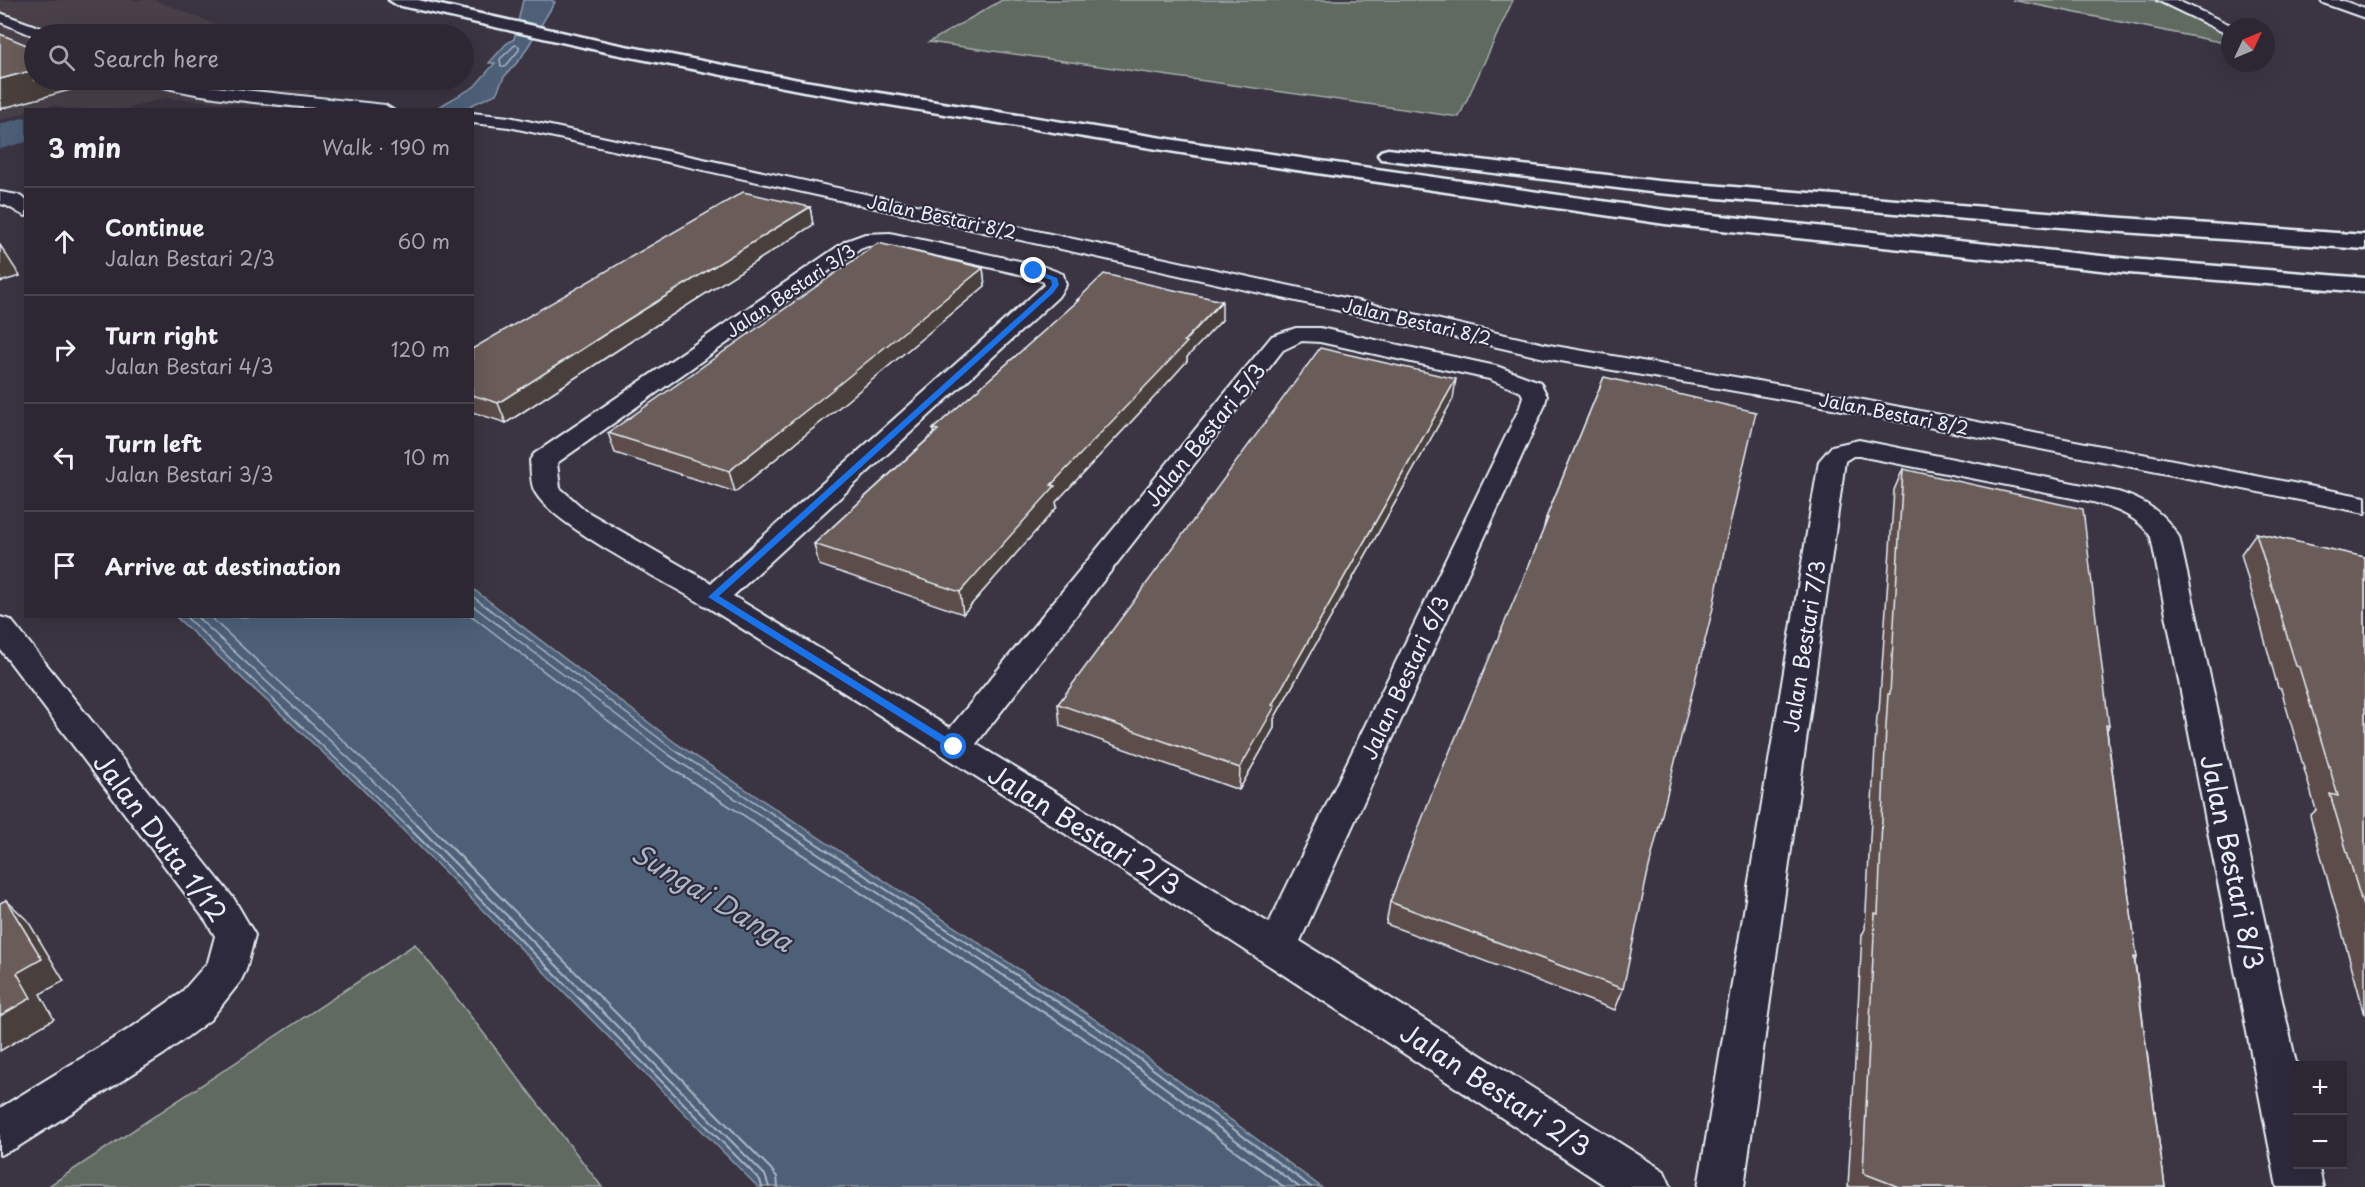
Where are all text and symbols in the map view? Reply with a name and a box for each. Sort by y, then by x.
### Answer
north arrow [2221,18,2275,72]
search box [24,24,474,90]
icon: search [45,41,78,74]
text: Search here [93,41,219,74]
text: 3 min [48,128,121,167]
text: Walk · 190 m [322,132,450,162]
street label: Jalan Bestari 8/2 [865,187,1019,245]
text: Continue [105,210,204,243]
icon: ahead [48,225,81,258]
text: 60 m [398,226,450,256]
street label: Jalan Bestari 3/3 [720,236,860,344]
text: Jalan Bestari 2/3 [105,243,275,273]
route end [1020,257,1046,283]
street label: Jalan Bestari 8/2 [1340,291,1494,351]
text: Turn right [105,318,218,351]
icon: right [48,333,81,366]
text: 120 m [391,334,450,364]
text: Jalan Bestari 4/3 [105,351,273,381]
street label: Jalan Bestari 5/3 [1136,355,1272,513]
street label: Jalan Bestari 8/2 [1817,385,1971,441]
text: Turn left [105,426,202,459]
icon: left [48,441,81,474]
text: 10 m [403,442,450,472]
text: Jalan Bestari 3/3 [105,459,273,489]
icon: arrive [48,549,81,582]
text: Arrive at destination [105,549,341,582]
street label: Jalan Bestari 7/3 [1774,558,1832,734]
street label: Jalan Bestari 6/3 [1352,589,1456,765]
route start [940,733,966,759]
street label: Jalan Duta 1/12 [84,744,238,930]
street label: Jalan Bestari 8/3 [2191,751,2275,973]
street label: Jalan Bestari 2/3 [981,754,1189,904]
water label: Sungai Danga [624,831,803,961]
street label: Jalan Bestari 2/3 [1393,1013,1599,1165]
map controls [2293,1061,2347,1169]
button: + [2293,1061,2347,1115]
button: − [2293,1115,2347,1169]

